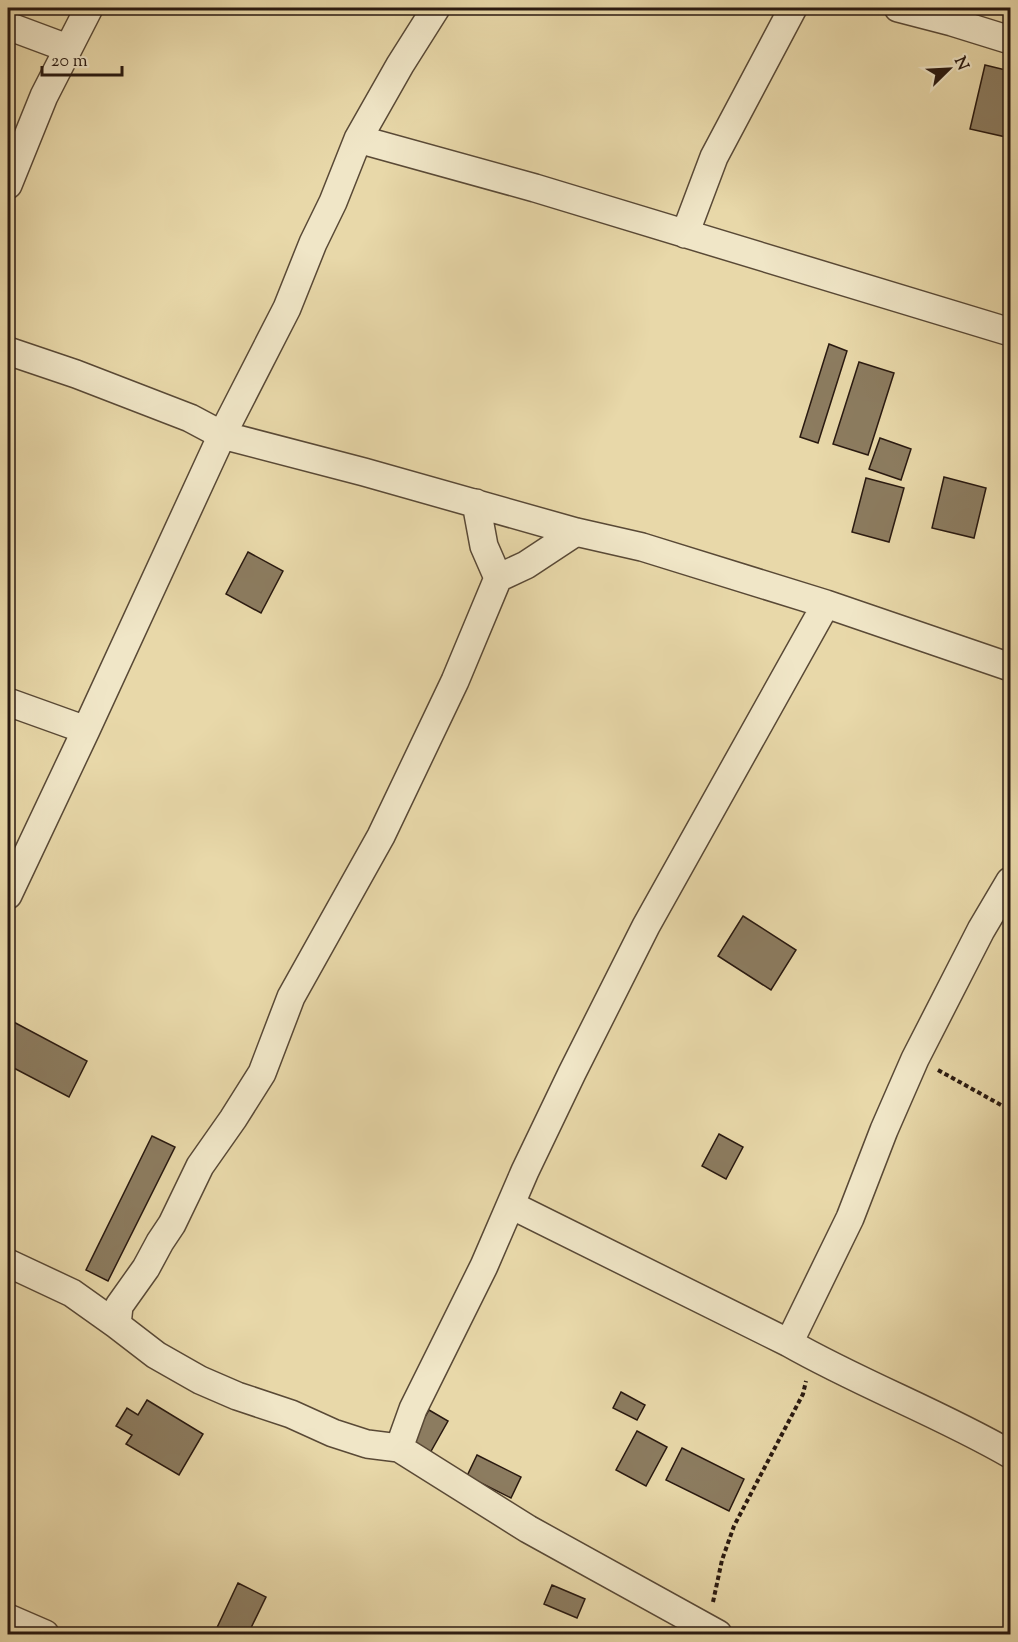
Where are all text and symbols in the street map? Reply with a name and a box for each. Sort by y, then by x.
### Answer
scale bar [42,39,122,77]
north arrow [919,39,979,99]
text: 20 m [51,49,88,75]
text: N [947,53,974,75]

